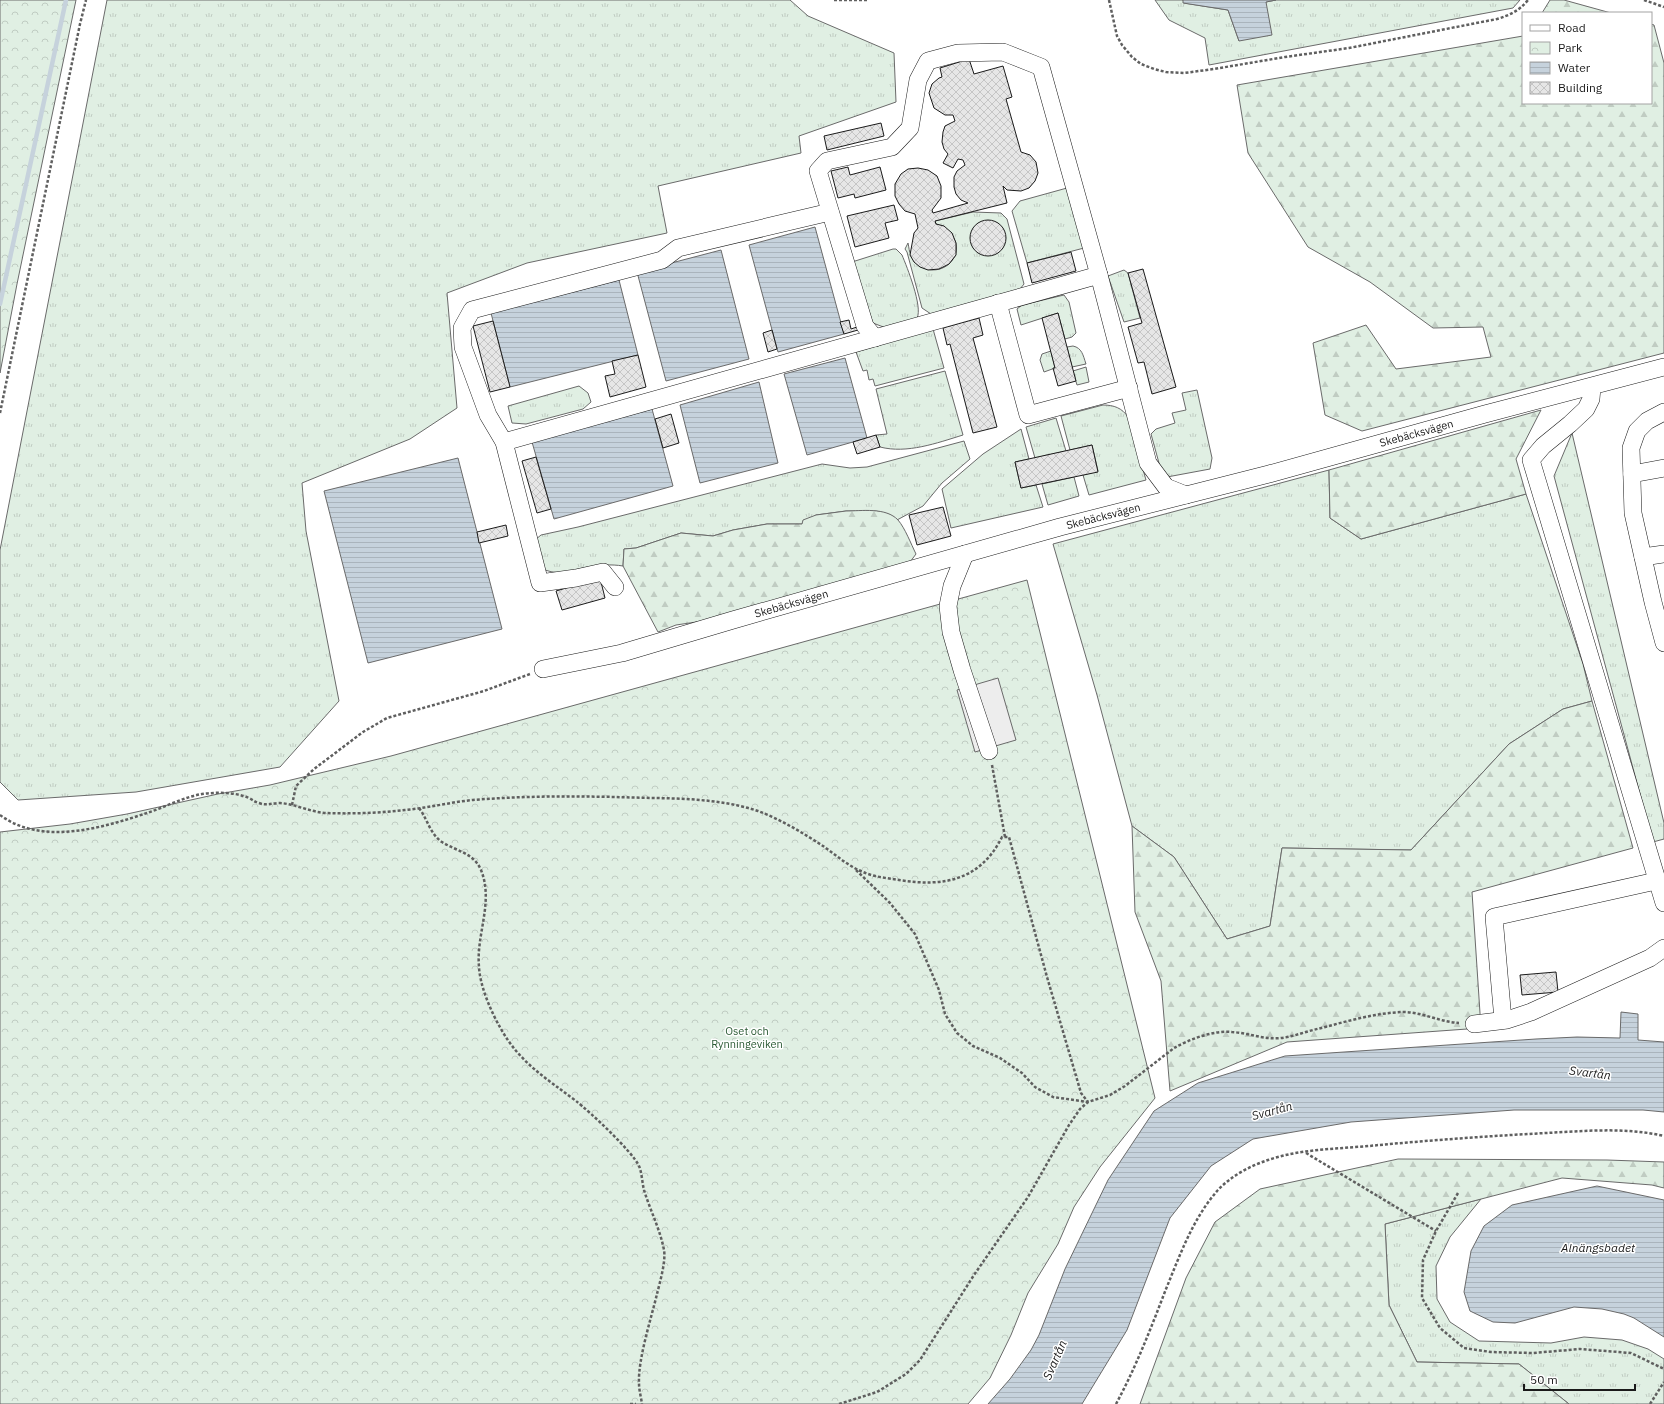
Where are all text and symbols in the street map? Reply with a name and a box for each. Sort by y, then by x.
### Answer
legend [1522,12,1652,104]
text: Road [1558,20,1586,35]
text: Park [1558,40,1583,55]
text: Water [1558,60,1591,75]
text: Building [1558,80,1603,95]
street label: Skebäcksvägen [1378,416,1455,450]
street label: Skebäcksvägen [1065,500,1142,532]
street label: Skebäcksvägen [753,586,830,621]
park label: Oset och Rynningeviken [711,1024,783,1051]
water label: Svartån [1568,1063,1612,1083]
water label: Svartån [1250,1098,1294,1123]
water label: Alnängsbadet [1560,1240,1636,1255]
water label: Svartån [1039,1338,1070,1382]
scale bar [1524,1366,1635,1392]
text: 50 m [1530,1372,1558,1387]

